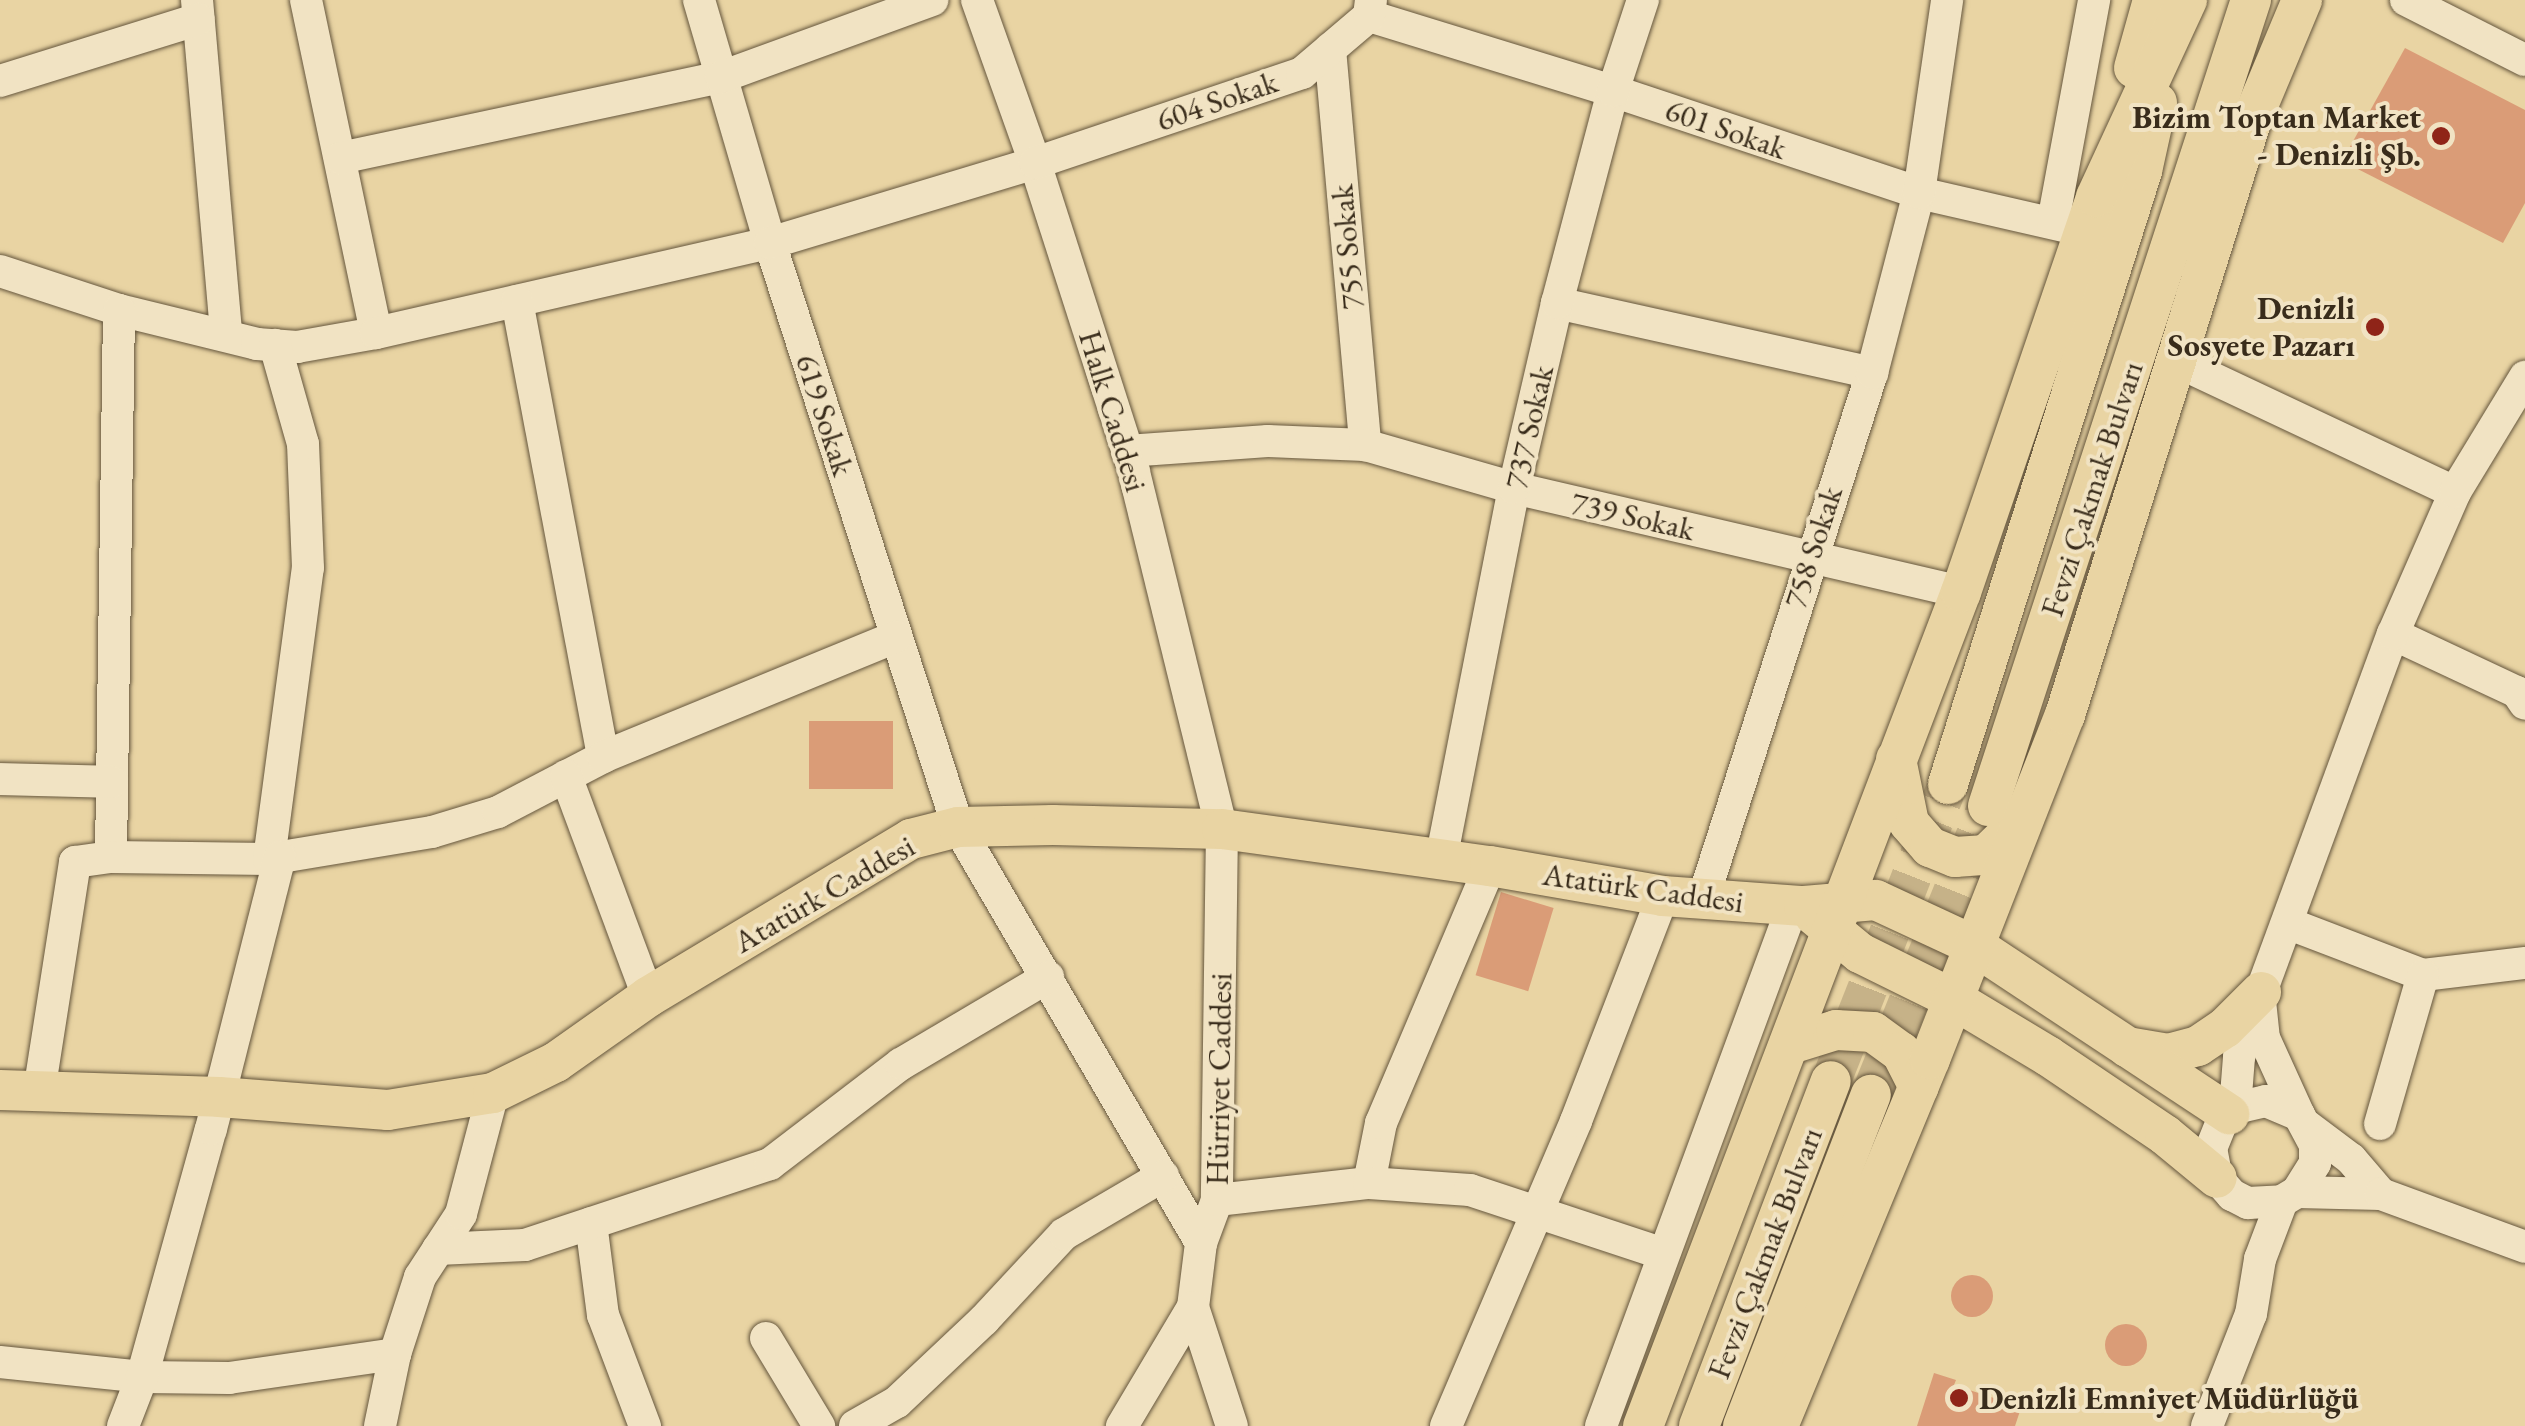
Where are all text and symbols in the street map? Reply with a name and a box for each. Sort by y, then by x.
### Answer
street label: 604 Sokak [1151,62,1283,140]
street label: 601 Sokak [1660,90,1792,168]
place label: Bizim Toptan Market - Denizli Şb. [2132,99,2421,174]
marker: Bizim Toptan Market - Denizli Şb. [2430,125,2452,147]
street label: 755 Sokak [1322,183,1372,311]
place label: Denizli Sosyete Pazarı [2168,290,2355,365]
marker: Denizli Sosyete Pazarı [2364,316,2386,338]
street label: Halk Caddesi [1070,326,1156,496]
street label: 619 Sokak [787,349,863,481]
street label: Fevzi Çakmak Bulvarı [2033,357,2151,621]
street label: 737 Sokak [1496,362,1562,492]
street label: 758 Sokak [1775,481,1851,613]
street label: 739 Sokak [1568,483,1698,549]
street label: Atatürk Caddesi [727,827,921,961]
street label: Atatürk Caddesi [1540,855,1746,921]
street label: Hürriyet Caddesi [1198,972,1240,1186]
street label: Fevzi Çakmak Bulvarı [1699,1122,1831,1384]
place label: Denizli Emniyet Müdürlüğü [1979,1379,2359,1417]
marker: Denizli Emniyet Müdürlüğü [1948,1387,1970,1409]

